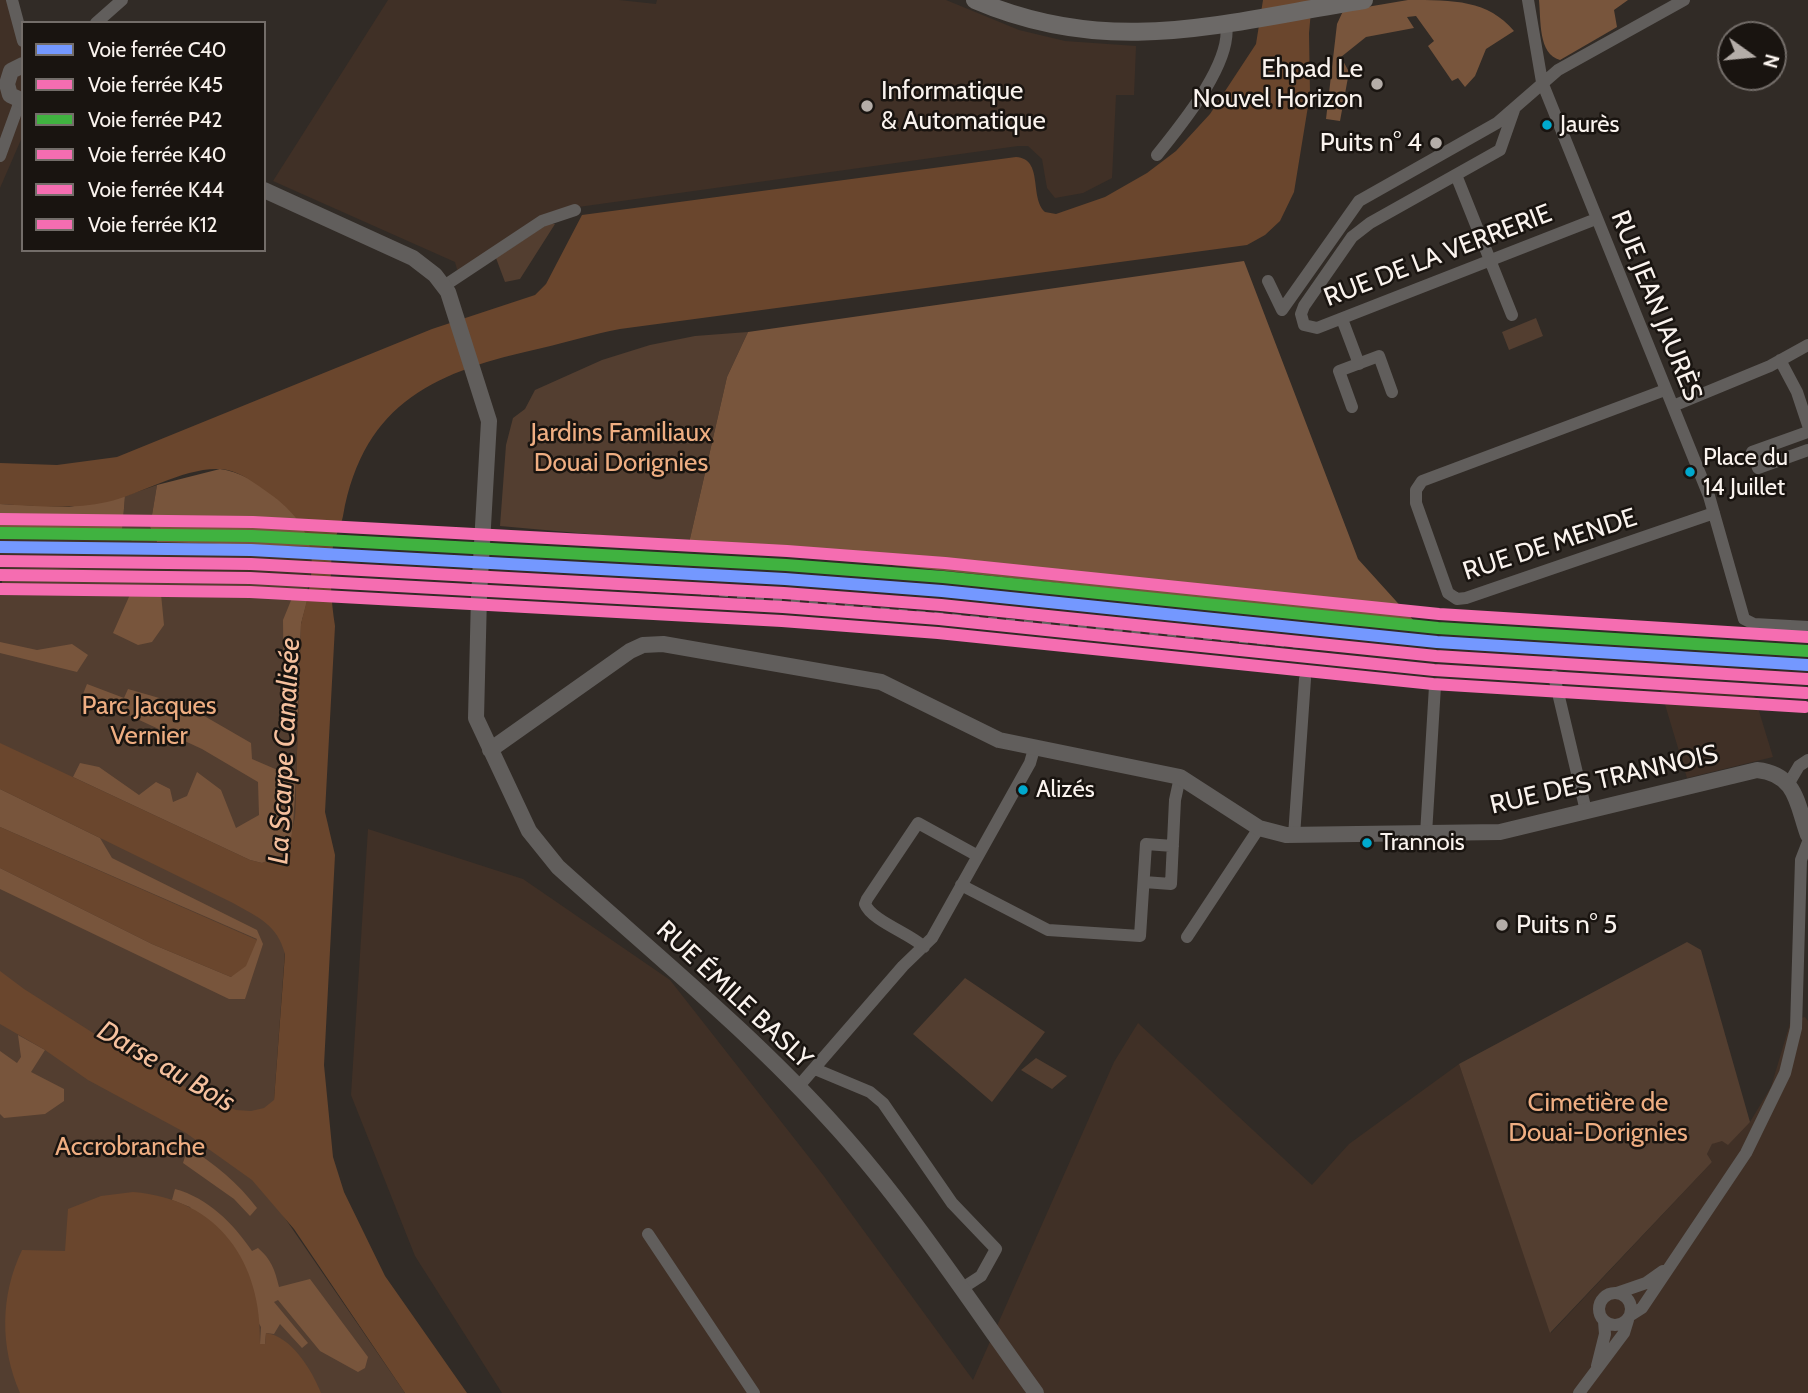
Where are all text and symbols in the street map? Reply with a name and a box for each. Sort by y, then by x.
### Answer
legend [21,21,266,252]
north arrow [1717,21,1787,91]
text: Voie ferrée C40 [88,37,226,62]
text: N [1758,52,1784,71]
place label: Ehpad Le Nouvel Horizon [1192,53,1363,114]
text: Voie ferrée K45 [88,72,223,97]
place label: Informatique & Automatique [881,75,1046,136]
marker: Ehpad Le Nouvel Horizon [1369,76,1385,92]
marker: Informatique & Automatique [859,98,875,114]
text: Voie ferrée P42 [88,107,223,132]
place label: Jaurès [1560,111,1619,139]
marker: Jaurès [1540,118,1554,132]
place label: Puits n° 4 [1320,127,1422,159]
marker: Puits n° 4 [1428,135,1444,151]
text: Voie ferrée K40 [88,142,226,167]
text: Voie ferrée K44 [88,177,224,202]
street label: RUE DE LA VERRERIE [1320,198,1556,314]
street label: RUE JEAN JAURÈS [1604,206,1708,406]
text: Voie ferrée K12 [88,212,218,237]
park label: Jardins Familiaux Douai Dorignies [531,417,711,478]
place label: Place du 14 Juillet [1703,444,1788,500]
marker: Place du 14 Juillet [1683,465,1697,479]
street label: RUE DE MENDE [1459,502,1641,588]
water label: La Scarpe Canalisée [262,637,308,865]
park label: Parc Jacques Vernier [81,690,217,752]
street label: RUE DES TRANNOIS [1487,739,1721,821]
place label: Alizés [1036,776,1095,804]
marker: Alizés [1016,783,1030,797]
place label: Trannois [1380,829,1465,857]
marker: Trannois [1360,836,1374,850]
place label: Puits n° 5 [1516,909,1617,941]
street label: RUE ÉMILE BASLY [649,915,819,1075]
marker: Puits n° 5 [1494,917,1510,933]
water label: Darse au Bois [91,1014,241,1120]
park label: Cimetière de Douai-Dorignies [1508,1087,1688,1148]
park label: Accrobranche [55,1131,205,1163]

